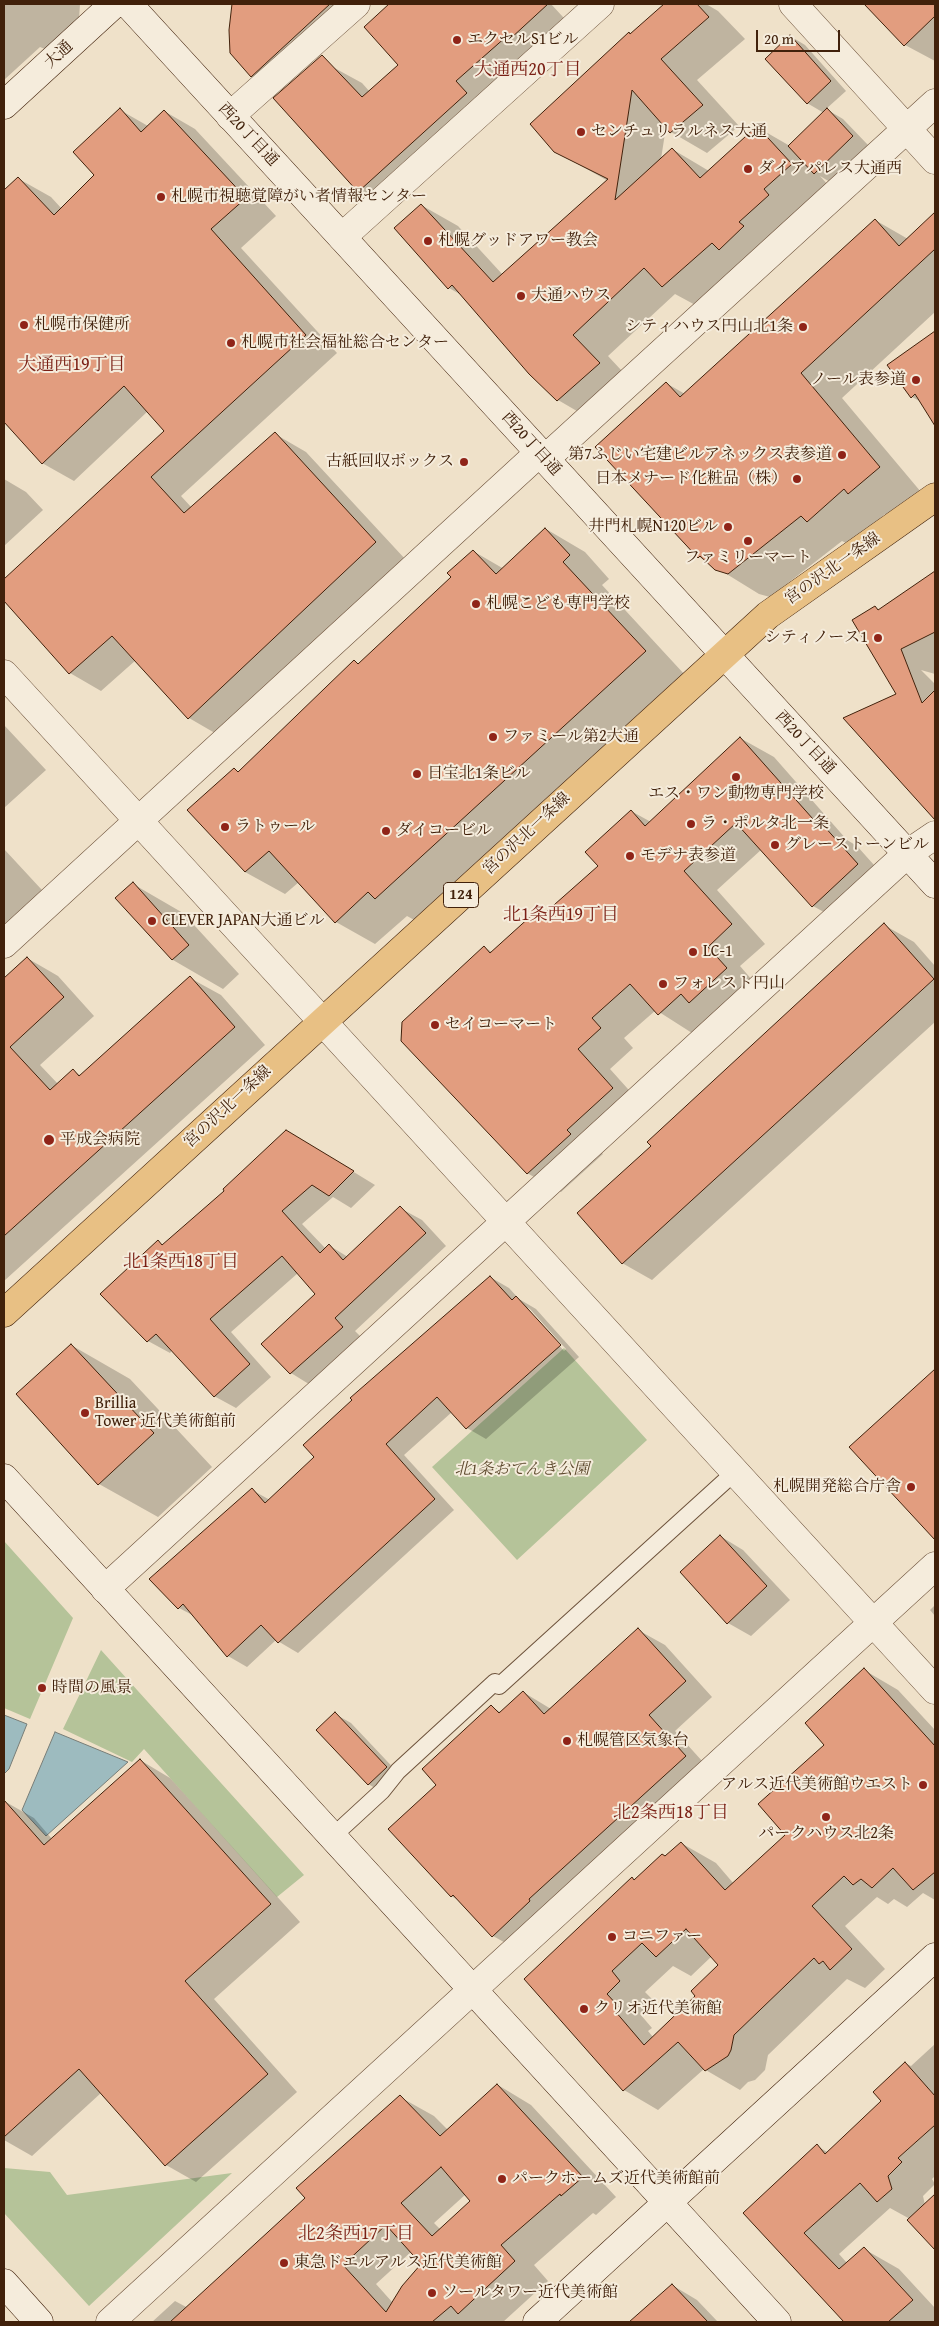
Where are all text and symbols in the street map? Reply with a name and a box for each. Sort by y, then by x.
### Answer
scale bar [759,20,843,52]
text: 20 m [764,28,794,49]
place label: エクセルS1ビル [467,30,579,50]
marker: エクセルS1ビル [451,34,463,46]
street label: 大通 [41,37,77,73]
district label: 大通西20丁目 [474,59,582,81]
street label: 西20丁目通 [214,99,282,171]
place label: センチュリラルネス大通 [591,122,767,142]
marker: センチュリラルネス大通 [575,126,587,138]
place label: ダイアパレス大通西 [758,159,902,179]
marker: ダイアパレス大通西 [742,163,754,175]
place label: 札幌市視聴覚障がい者情報センター [171,187,427,207]
marker: 札幌市視聴覚障がい者情報センター [155,191,167,203]
place label: 札幌グッドアワー教会 [438,231,598,251]
marker: 札幌グッドアワー教会 [422,235,434,247]
place label: 大通ハウス [531,286,611,306]
marker: 大通ハウス [515,290,527,302]
place label: 札幌市保健所 [34,315,130,335]
place label: シティハウス円山北1条 [625,317,793,337]
marker: 札幌市保健所 [18,319,30,331]
marker: シティハウス円山北1条 [797,321,809,333]
place label: 札幌市社会福祉総合センター [241,333,449,353]
marker: 札幌市社会福祉総合センター [225,337,237,349]
district label: 大通西19丁目 [18,354,126,376]
place label: ノール表参道 [810,370,906,390]
marker: ノール表参道 [910,374,922,386]
street label: 西20丁目通 [497,408,565,480]
place label: 第7ふじい宅建ビルアネックス表参道 [568,445,832,465]
marker: 第7ふじい宅建ビルアネックス表参道 [836,449,848,461]
place label: 古紙回収ボックス [326,452,454,472]
marker: 古紙回収ボックス [458,456,470,468]
place label: 日本メナード化粧品（株） [595,469,787,489]
marker: 日本メナード化粧品（株） [791,473,803,485]
place label: 井門札幌N120ビル [588,517,718,537]
marker: 井門札幌N120ビル [722,521,734,533]
street label: 宮の沢北一条線 [782,529,884,609]
marker: ファミリーマート [742,535,754,547]
place label: ファミリーマート [684,548,812,568]
place label: 札幌こども専門学校 [486,594,630,614]
marker: 札幌こども専門学校 [470,598,482,610]
place label: シティノース1 [765,628,868,648]
marker: シティノース1 [872,632,884,644]
street label: 西20丁目通 [771,707,839,779]
place label: ファミール第2大通 [503,727,639,747]
marker: ファミール第2大通 [487,731,499,743]
place label: 日宝北1条ビル [427,764,531,784]
marker: 日宝北1条ビル [411,768,423,780]
marker: エス・ワン動物専門学校 [730,771,742,783]
place label: エス・ワン動物専門学校 [648,784,824,804]
street label: 宮の沢北一条線 [479,789,575,879]
place label: ラ・ポルタ北一条 [701,814,829,834]
place label: ラトゥール [235,817,315,837]
marker: ラ・ポルタ北一条 [685,818,697,830]
marker: ラトゥール [219,821,231,833]
place label: ダイコービル [396,821,492,841]
marker: ダイコービル [380,825,392,837]
place label: グレーストーンビル [785,835,929,855]
marker: グレーストーンビル [769,839,781,851]
place label: モデナ表参道 [640,846,736,866]
marker: モデナ表参道 [624,850,636,862]
road number: 124 [444,882,478,908]
district label: 北1条西19丁目 [503,904,619,926]
place label: CLEVER JAPAN大通ビル [162,911,324,931]
marker: CLEVER JAPAN大通ビル [146,915,158,927]
place label: LC-1 [703,942,733,962]
marker: LC-1 [687,946,699,958]
place label: フォレスト円山 [673,974,785,994]
marker: フォレスト円山 [657,978,669,990]
place label: セイコーマート [445,1015,557,1035]
marker: セイコーマート [429,1019,441,1031]
street label: 宮の沢北一条線 [180,1062,276,1152]
place label: 平成会病院 [60,1130,140,1150]
marker: 平成会病院 [42,1133,56,1147]
district label: 北1条西18丁目 [123,1251,239,1273]
place label: Brillia Tower 近代美術館前 [95,1394,236,1432]
marker: Brillia Tower 近代美術館前 [79,1407,91,1419]
park label: 北1条おてんき公園 [455,1460,589,1480]
place label: 札幌開発総合庁舎 [773,1477,901,1497]
marker: 札幌開発総合庁舎 [905,1481,917,1493]
place label: 時間の風景 [52,1678,132,1698]
marker: 時間の風景 [36,1682,48,1694]
place label: 札幌管区気象台 [577,1731,689,1751]
marker: 札幌管区気象台 [561,1735,573,1747]
place label: アルス近代美術館ウエスト [721,1775,913,1795]
marker: アルス近代美術館ウエスト [917,1779,929,1791]
district label: 北2条西18丁目 [613,1802,729,1824]
marker: パークハウス北2条 [820,1811,832,1823]
place label: パークハウス北2条 [758,1824,894,1844]
place label: コニファー [622,1927,702,1947]
marker: コニファー [606,1931,618,1943]
place label: クリオ近代美術館 [594,1999,722,2019]
marker: クリオ近代美術館 [578,2003,590,2015]
place label: パークホームズ近代美術館前 [512,2169,720,2189]
marker: パークホームズ近代美術館前 [496,2173,508,2185]
district label: 北2条西17丁目 [298,2223,414,2245]
place label: 東急ドエルアルス近代美術館 [294,2253,502,2273]
marker: 東急ドエルアルス近代美術館 [278,2257,290,2269]
place label: ソールタワー近代美術館 [442,2283,618,2303]
marker: ソールタワー近代美術館 [426,2287,438,2299]

